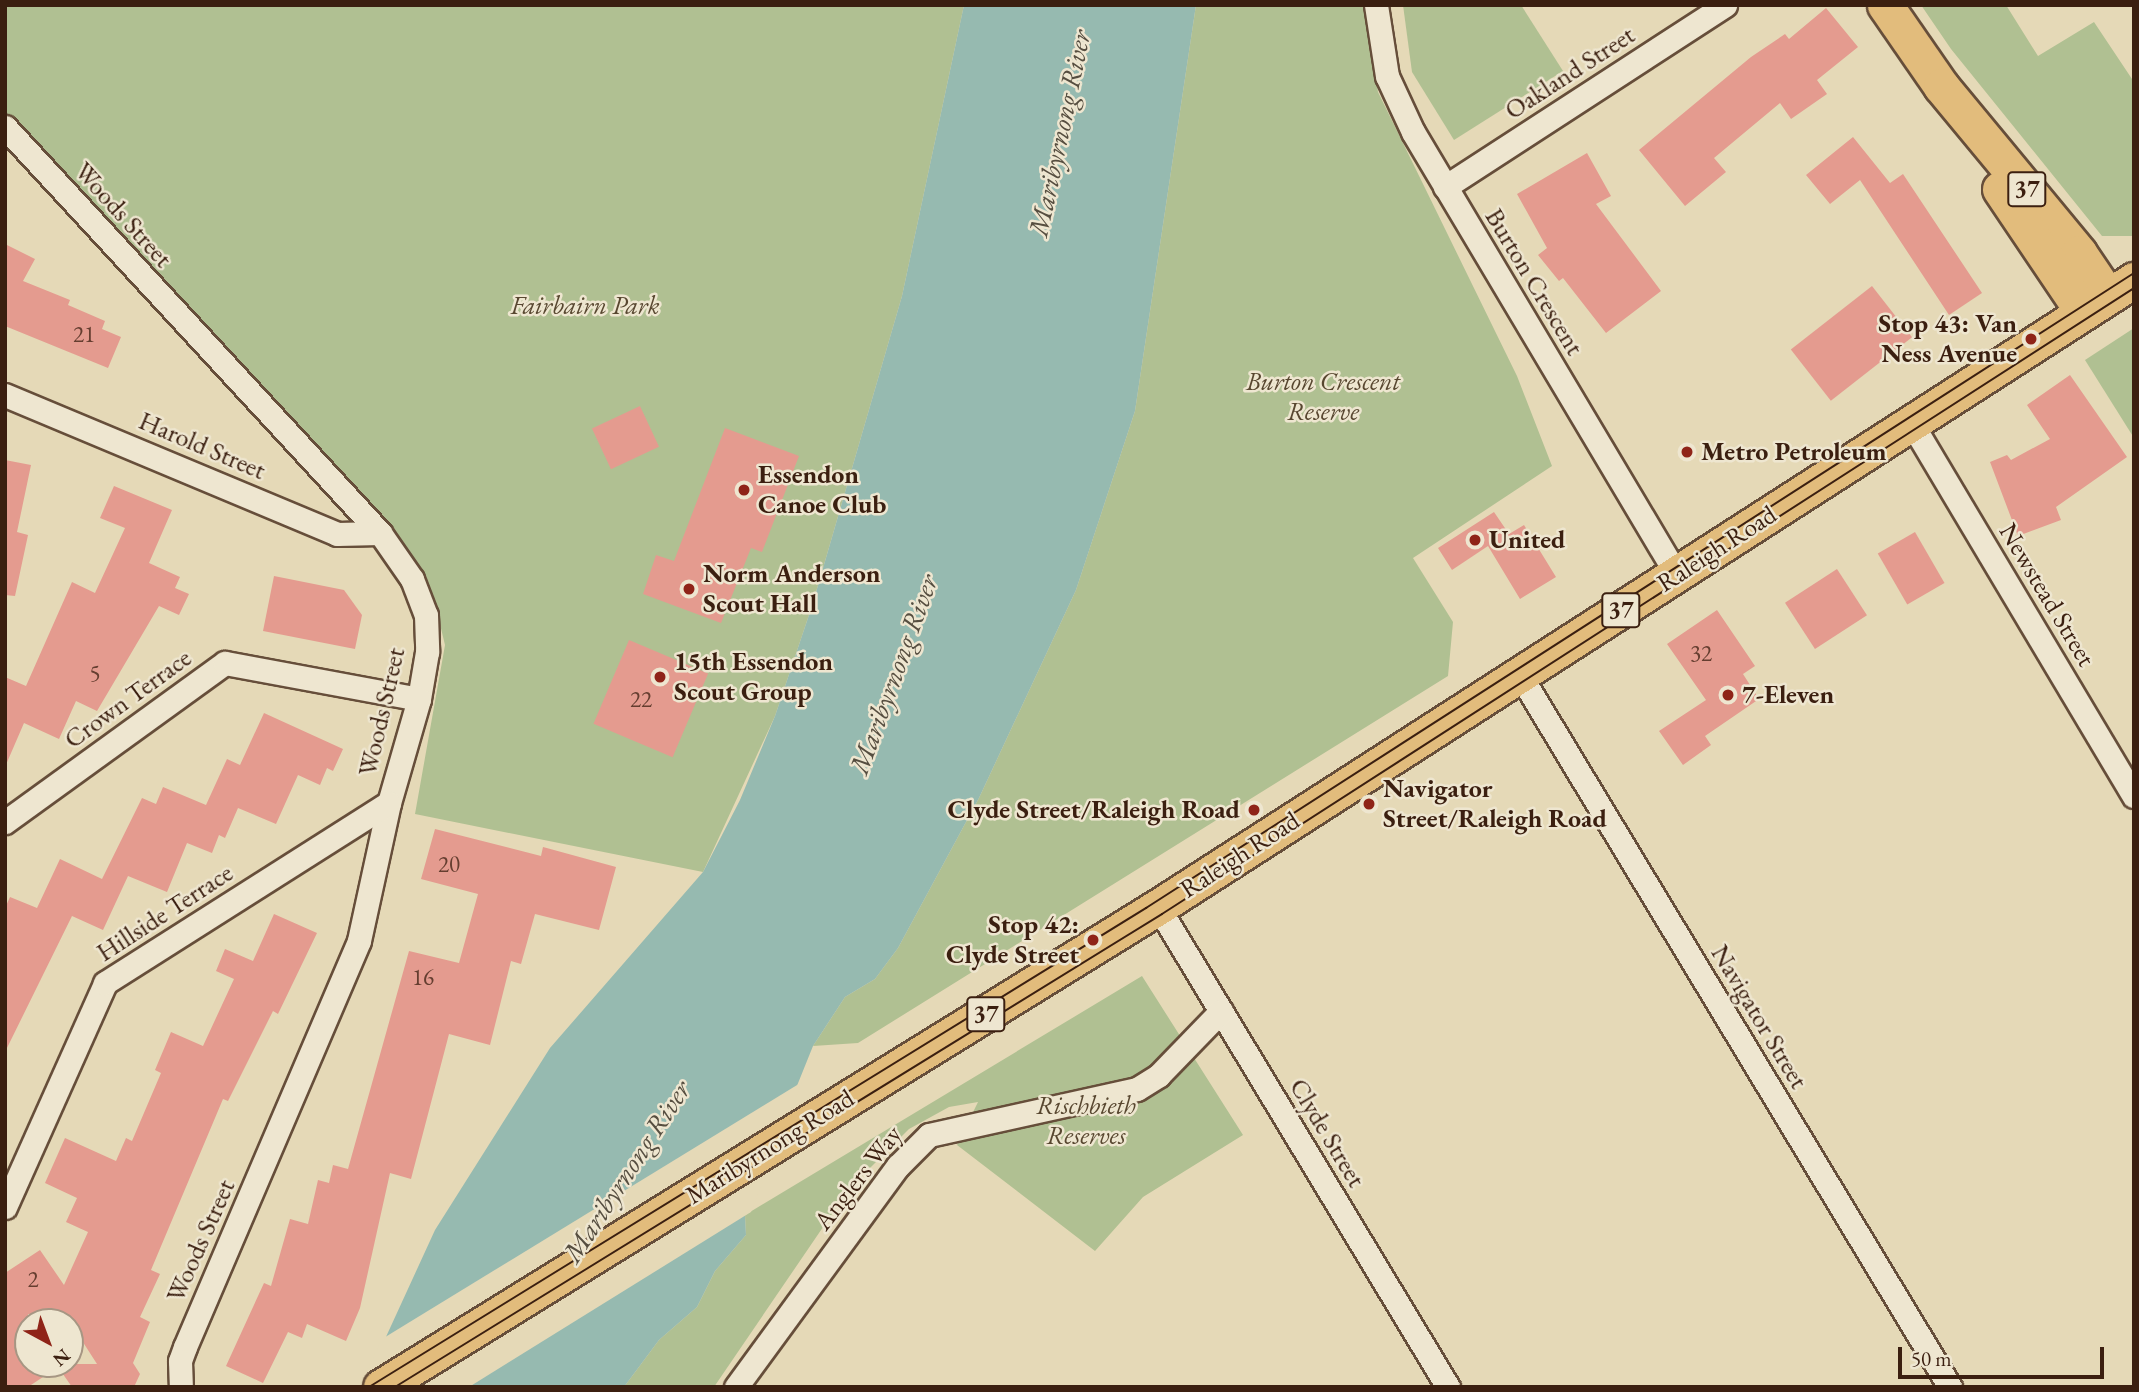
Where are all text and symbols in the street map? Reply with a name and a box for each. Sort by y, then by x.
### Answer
street label: Oakland Street [1499,20,1641,126]
water label: Maribyrnong River [1021,27,1097,239]
street label: Woods Street [68,156,178,274]
road number: 37 [2006,168,2048,210]
street label: Burton Crescent [1478,203,1590,361]
park label: Fairbairn Park [510,290,660,322]
place label: Stop 43: Van Ness Avenue [1878,308,2017,370]
house number: 21 [73,320,95,348]
marker: Stop 43: Van Ness Avenue [2023,331,2039,347]
park label: Burton Crescent Reserve [1246,366,1400,428]
street label: Harold Street [134,405,270,487]
place label: Metro Petroleum [1701,436,1886,468]
marker: Metro Petroleum [1679,444,1695,460]
place label: Essendon Canoe Club [758,459,886,520]
marker: Essendon Canoe Club [736,482,752,498]
street label: Raleigh Road [1651,499,1783,599]
street label: Newstead Street [1992,518,2102,672]
place label: United [1489,524,1565,556]
marker: United [1467,532,1483,548]
place label: Norm Anderson Scout Hall [703,558,881,620]
water label: Maribyrnong River [841,570,945,778]
marker: Norm Anderson Scout Hall [681,581,697,597]
road number: 37 [1600,590,1642,630]
house number: 32 [1690,639,1712,667]
street label: Crown Terrace [59,643,197,755]
street label: Woods Street [352,645,412,779]
place label: 15th Essendon Scout Group [674,646,833,708]
house number: 5 [89,659,101,687]
marker: 15th Essendon Scout Group [652,669,668,685]
place label: 7-Eleven [1742,679,1834,711]
house number: 22 [630,685,652,713]
marker: 7-Eleven [1720,687,1736,703]
place label: Navigator Street/Raleigh Road [1383,773,1607,834]
place label: Clyde Street/Raleigh Road [948,794,1240,826]
marker: Navigator Street/Raleigh Road [1361,796,1377,812]
marker: Clyde Street/Raleigh Road [1246,802,1262,818]
street label: Raleigh Road [1174,805,1306,905]
house number: 20 [438,850,460,878]
street label: Hillside Terrace [91,857,239,969]
place label: Stop 42: Clyde Street [946,909,1079,970]
marker: Stop 42: Clyde Street [1085,932,1101,948]
street label: Navigator Street [1704,940,1814,1094]
house number: 16 [412,963,434,991]
road number: 37 [965,994,1007,1034]
street label: Clyde Street [1282,1073,1372,1193]
water label: Maribyrnong River [555,1074,697,1268]
street label: Maribyrnong Road [680,1083,860,1211]
park label: Rischbieth Reserves [1036,1090,1136,1152]
street label: Anglers Way [807,1119,909,1237]
street label: Woods Street [160,1175,242,1307]
house number: 2 [27,1265,39,1293]
north arrow [14,1308,84,1378]
scale bar [1901,1332,2108,1376]
text: N [48,1343,76,1372]
text: 50 m [1911,1345,1952,1372]

